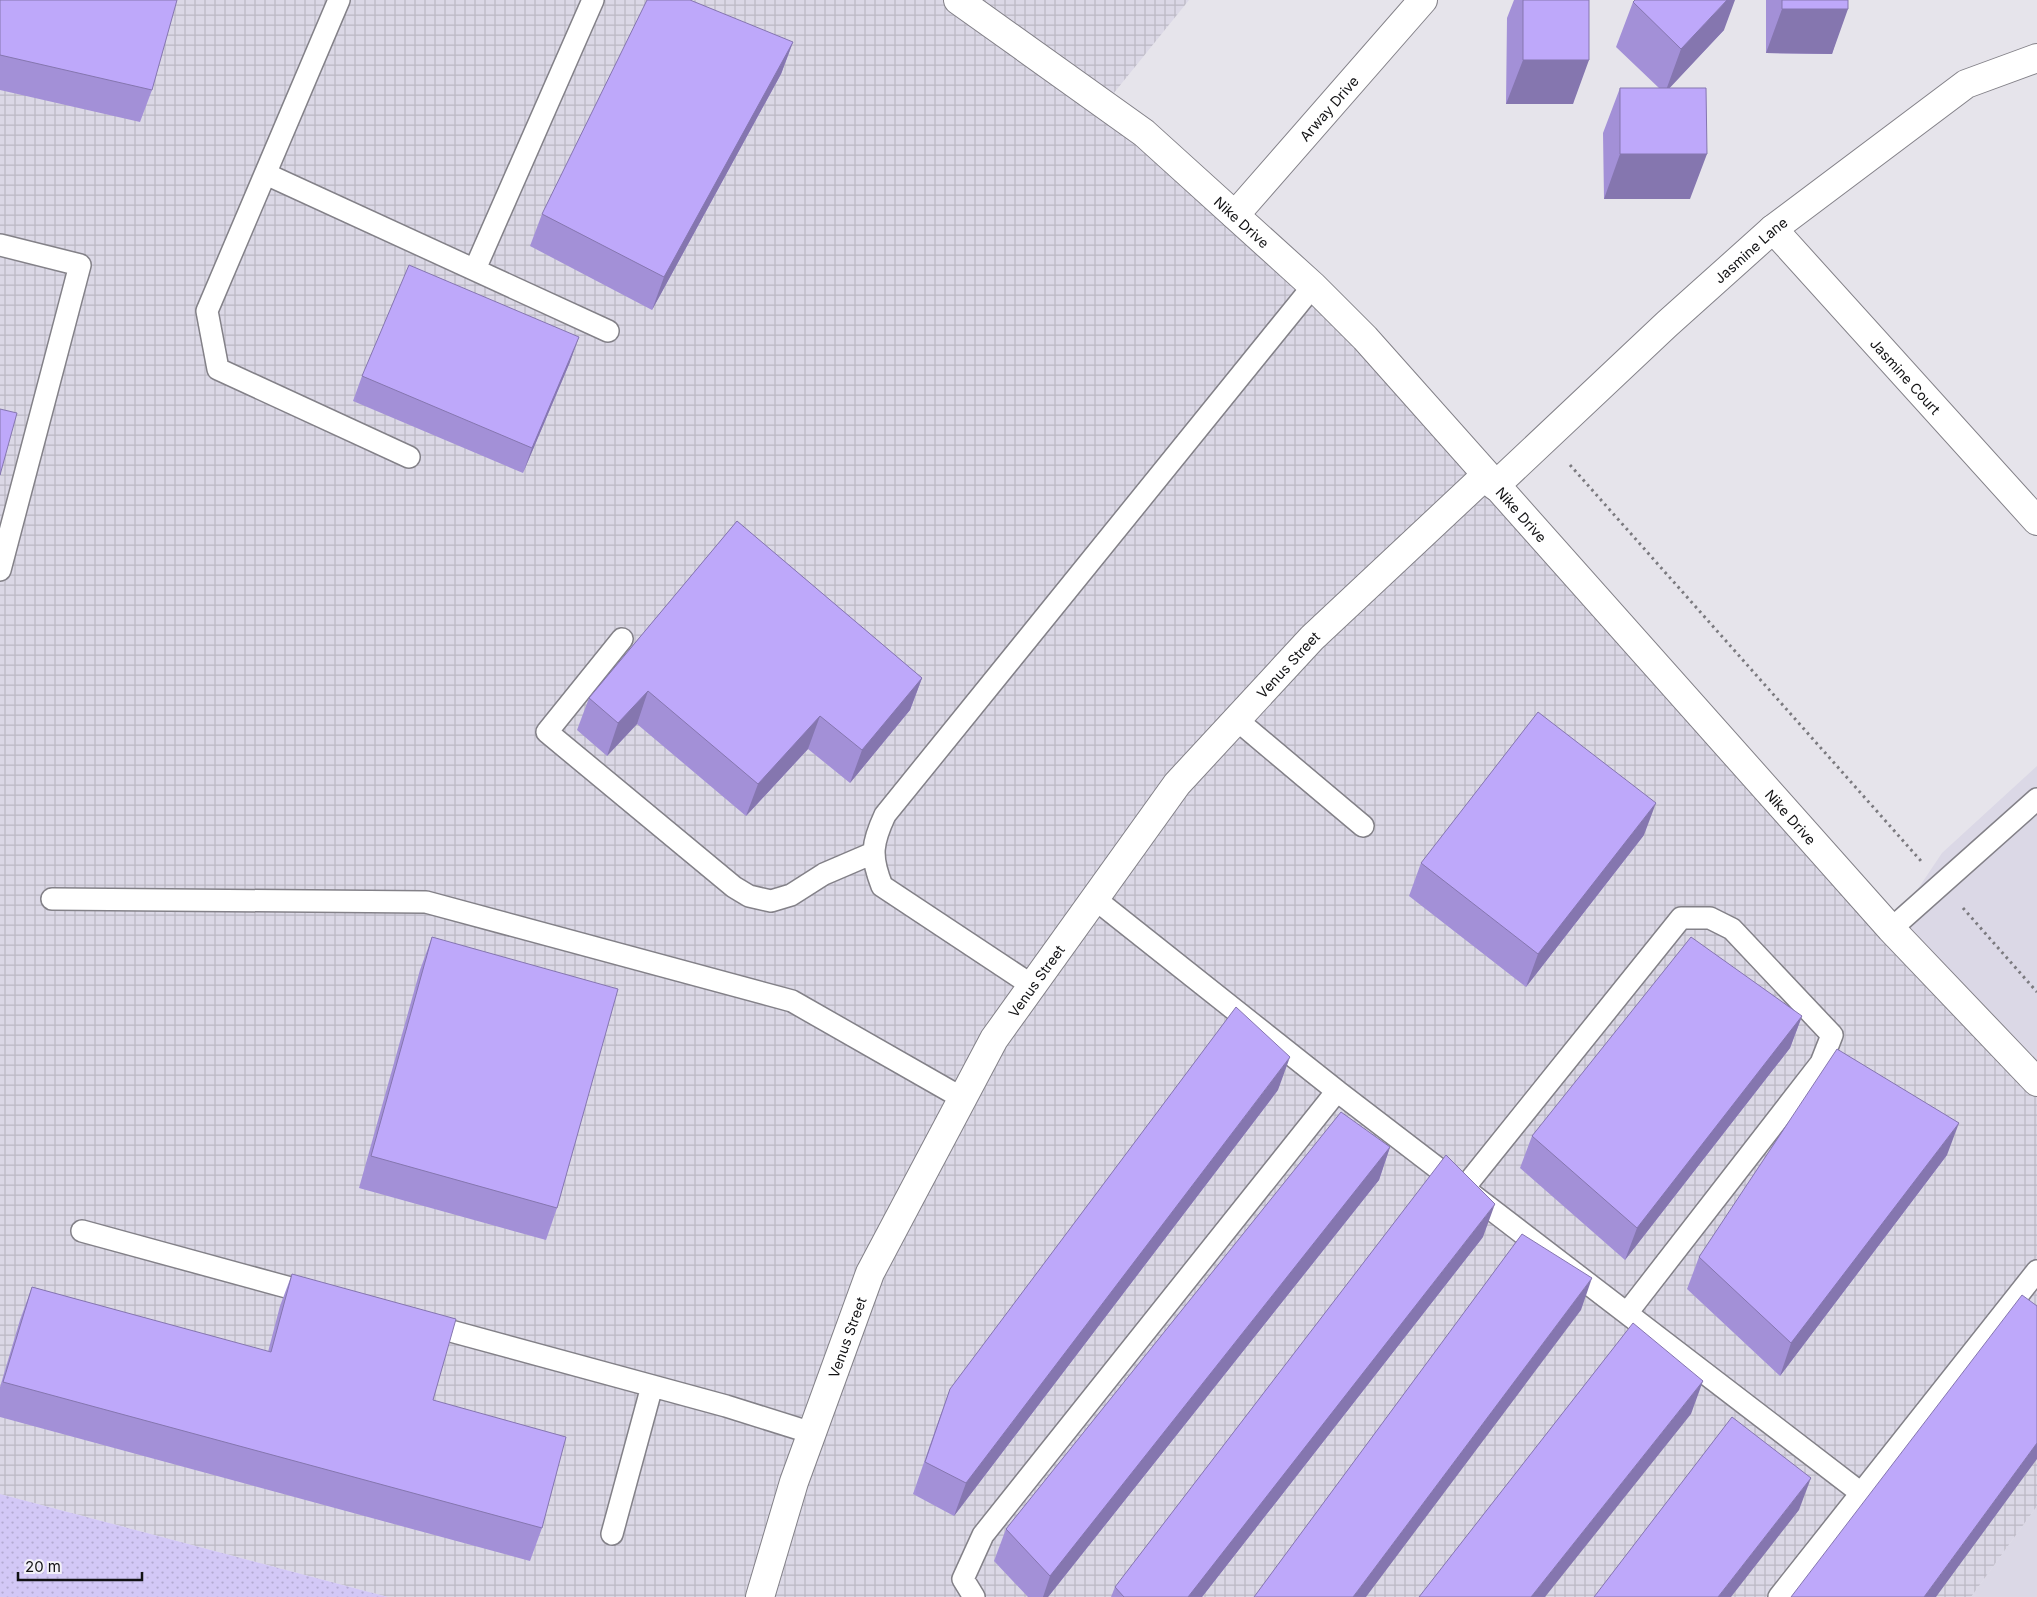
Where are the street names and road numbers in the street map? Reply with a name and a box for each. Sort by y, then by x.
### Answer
street label: Arway Drive [1295,72,1361,144]
street label: Nike Drive [1211,193,1273,251]
street label: Jasmine Lane [1710,213,1790,286]
street label: Jasmine Court [1867,334,1945,418]
street label: Nike Drive [1493,483,1551,545]
street label: Venus Street [1253,627,1323,701]
street label: Nike Drive [1762,786,1820,848]
street label: Venus Street [1004,941,1068,1020]
street label: Venus Street [824,1294,869,1380]

